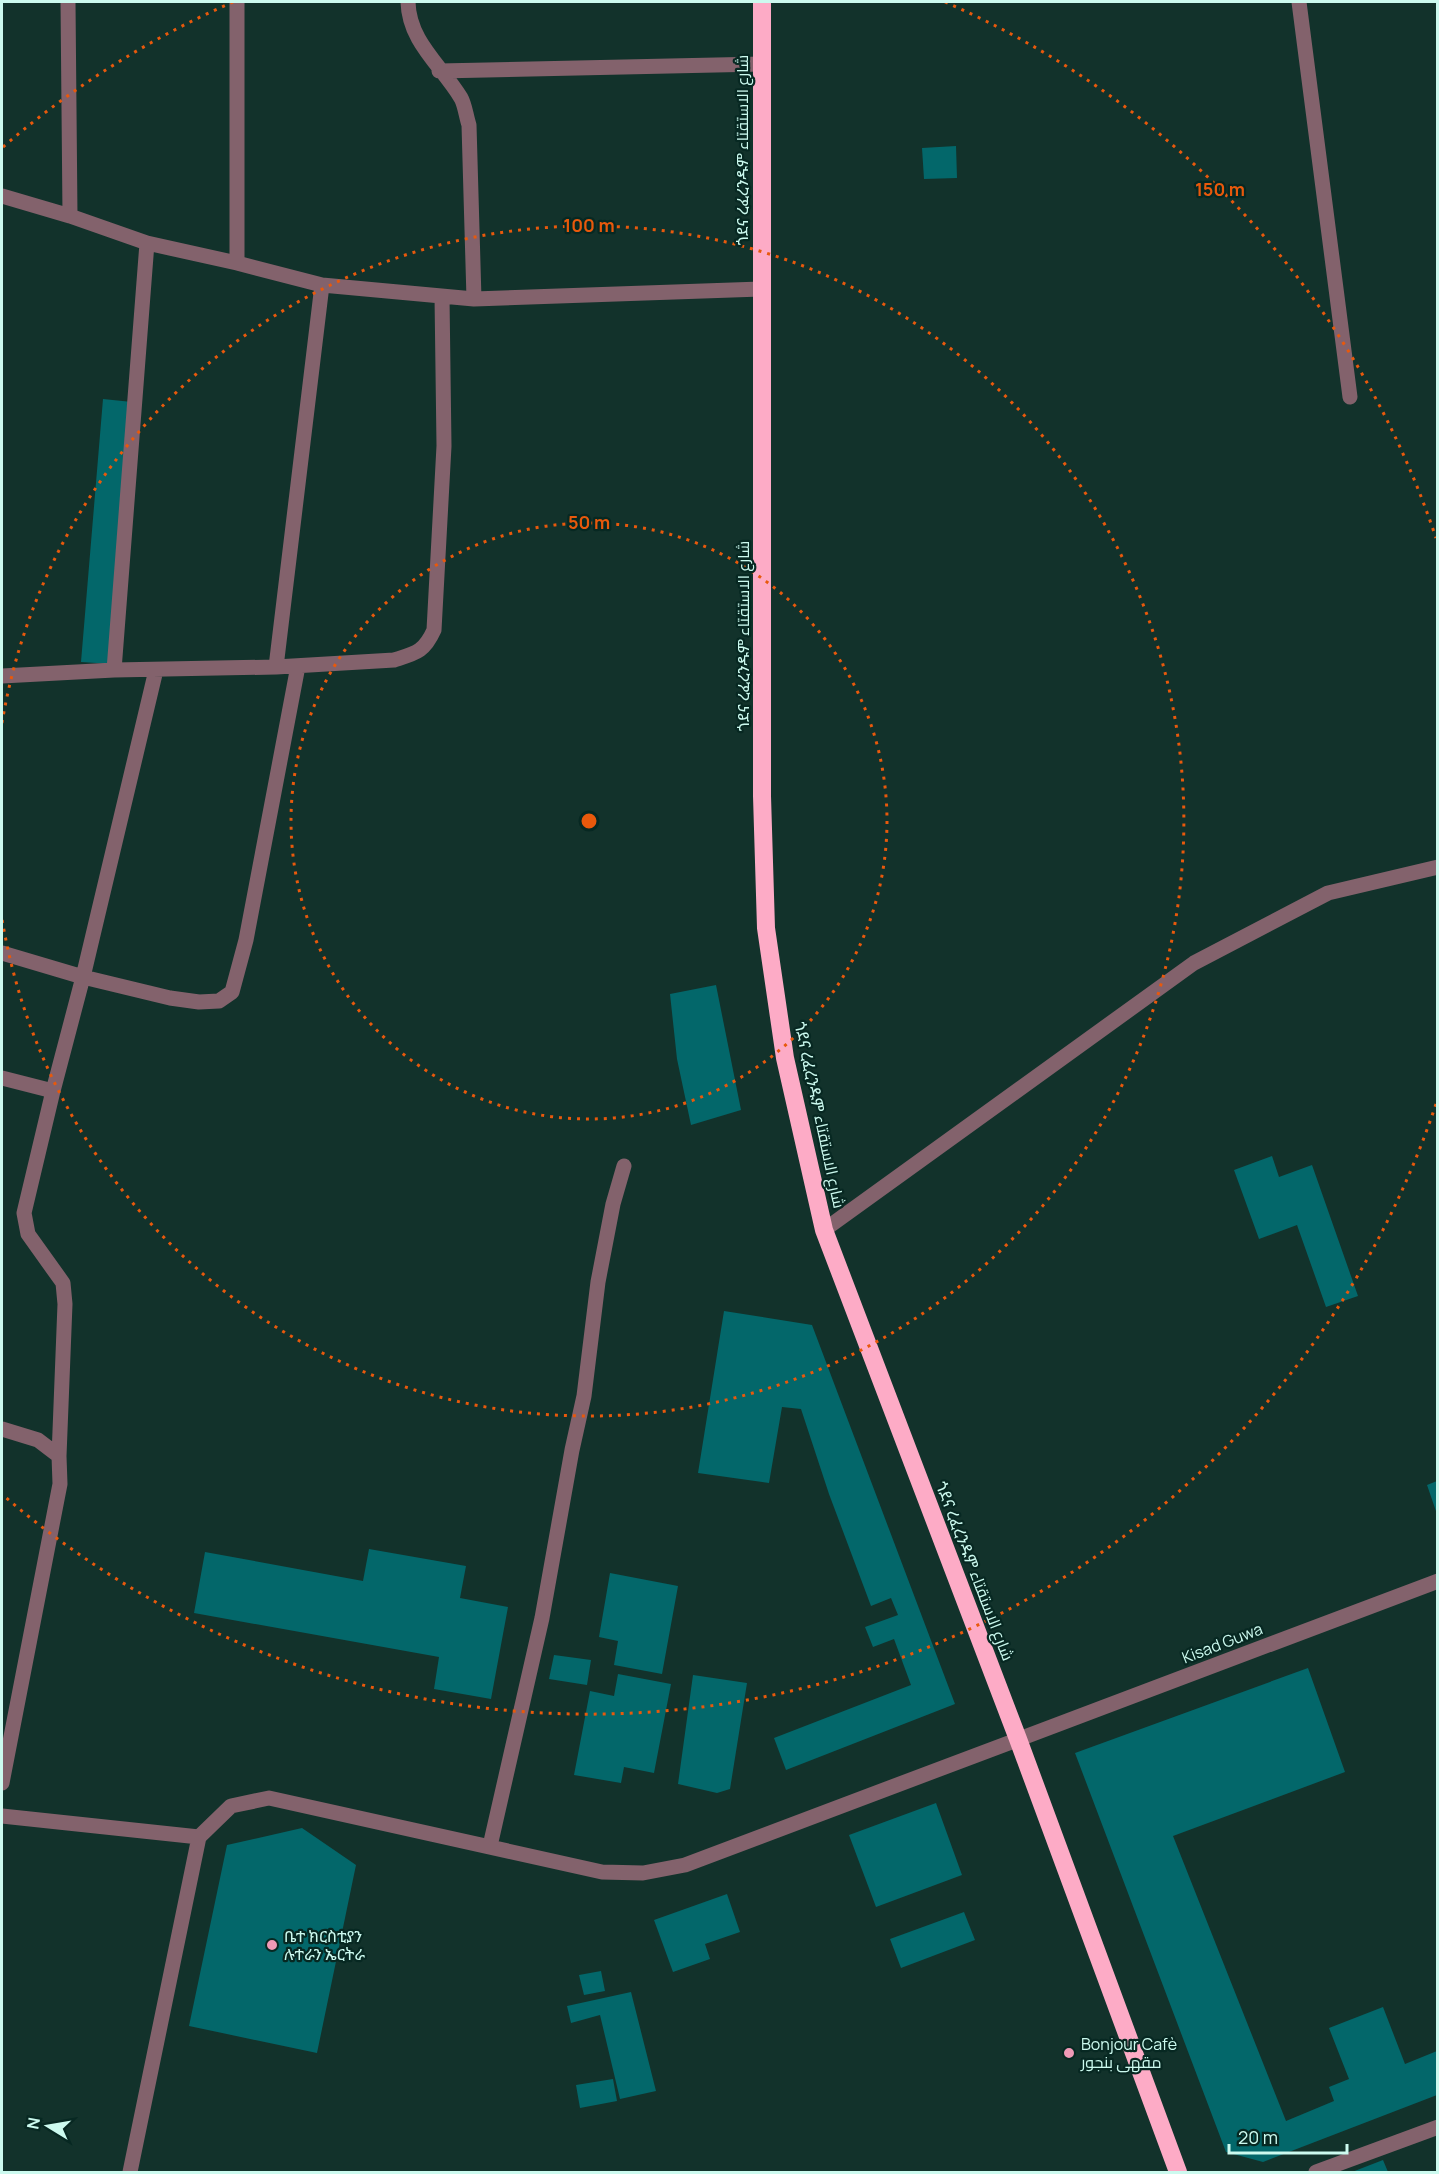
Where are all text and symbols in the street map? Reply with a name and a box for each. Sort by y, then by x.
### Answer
street label: ጎደና ረፈረንዱም شارع الاستقتاء [731,55,754,245]
text: 150 m [1195,177,1245,201]
text: 100 m [563,213,615,237]
text: 50 m [568,510,610,534]
street label: ጎደና ረፈረንዱም شارع الاستقتاء [732,541,755,731]
centre of rings [579,811,599,831]
street label: ጎደና ረፈረንዱም شارع الاستقتاء [788,1020,851,1211]
street label: ጎደና ረፈረንዱም شارع الاستقتاء [930,1478,1019,1664]
street label: Kisad Guwa [1179,1618,1265,1668]
place label: ቤተ ክርስቲያን ሉተራን ኤርትራ [284,1925,365,1965]
marker: ቤተ ክርስቲያን ሉተራን ኤርትራ [265,1938,279,1952]
place label: Bonjour Cafè مقهى بنجور [1080,2033,1177,2073]
marker: Bonjour Cafè مقهى بنجور [1062,2046,1076,2060]
north arrow [18,2096,78,2156]
text: N [21,2115,45,2131]
scale bar [1229,2117,1348,2155]
text: 20 m [1238,2125,1278,2149]

